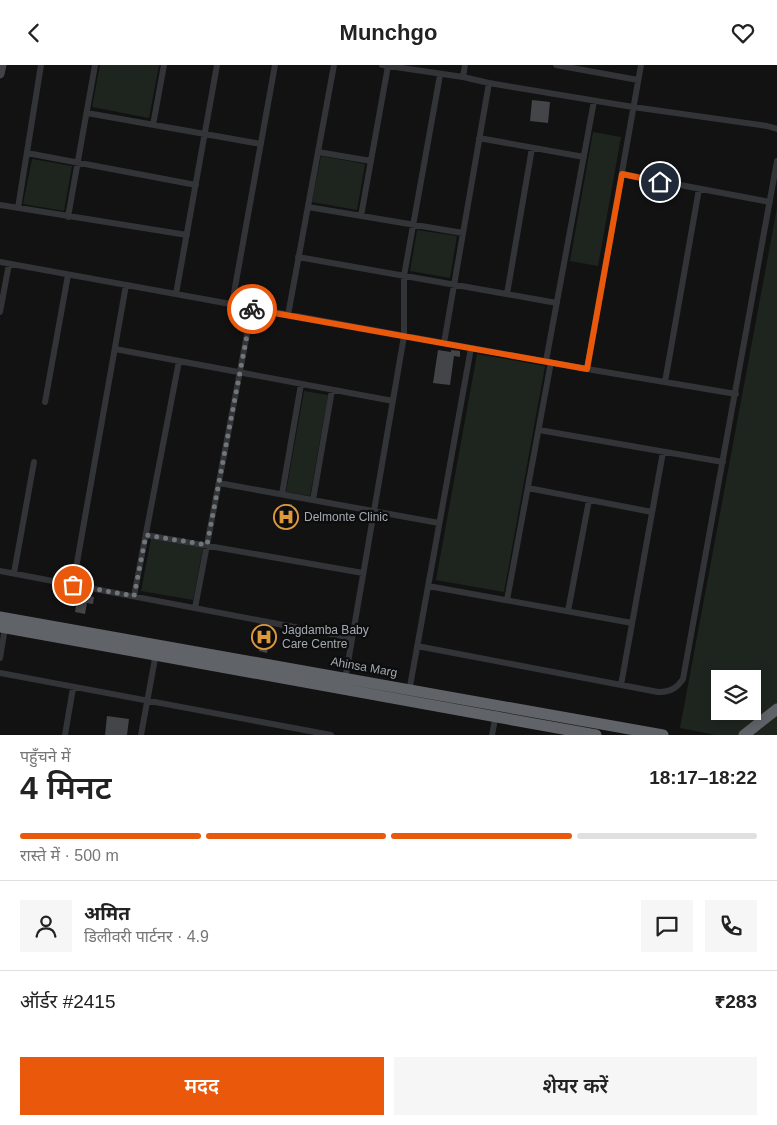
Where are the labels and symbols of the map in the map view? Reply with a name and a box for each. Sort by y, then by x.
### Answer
pin [639,161,681,203]
courier [227,284,277,334]
hospital icon: Delmonte Clinic [273,504,299,530]
place label: Delmonte Clinic [304,510,388,524]
pin [52,564,94,606]
place label: Jagdamba Baby Care Centre [282,623,369,651]
hospital icon: Jagdamba Baby Care Centre [251,624,277,650]
street label: Ahinsa Marg [330,654,398,680]

